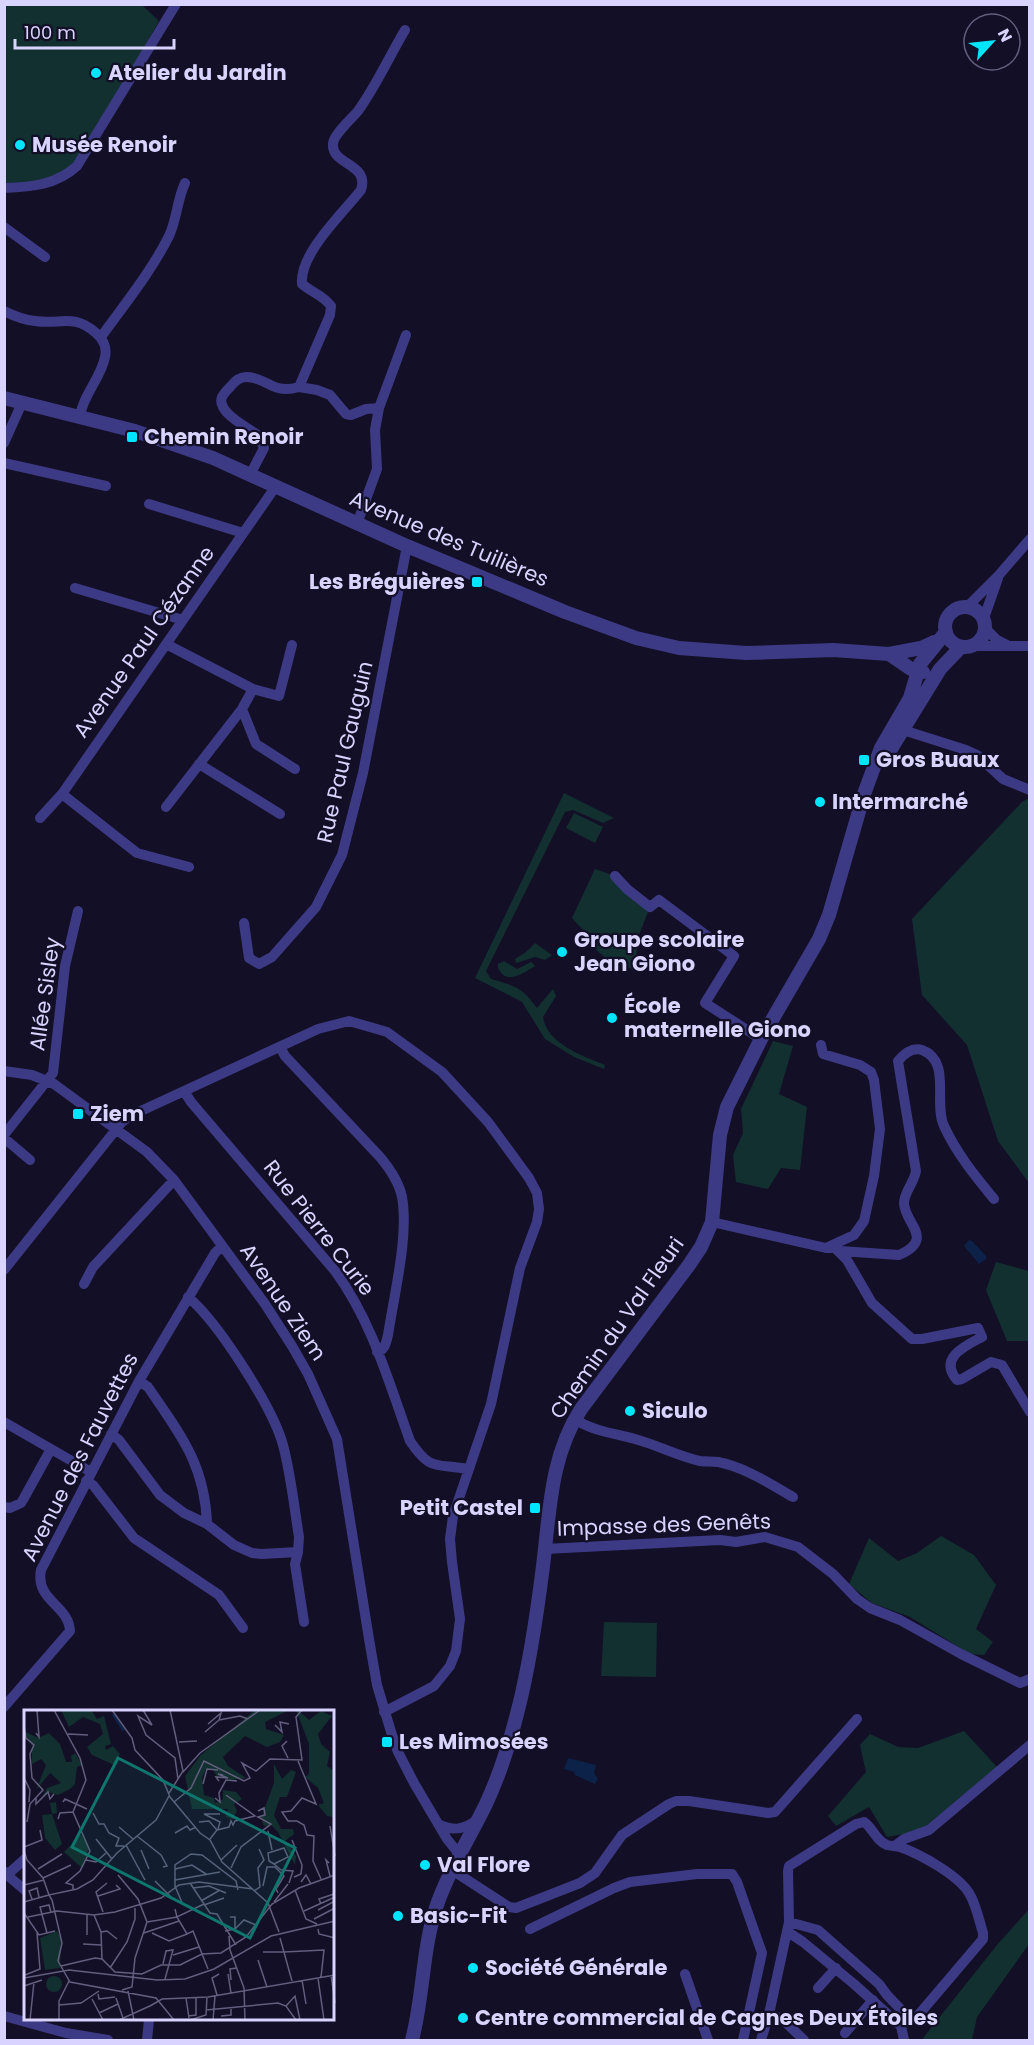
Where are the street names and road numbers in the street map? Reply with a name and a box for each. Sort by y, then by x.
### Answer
street label: Avenue des Tuilières [345,484,553,594]
street label: Avenue Paul Cézanne [66,540,221,743]
street label: Rue Paul Gauguin [310,658,380,846]
street label: Allée Sisley [22,935,67,1053]
street label: Rue Pierre Curie [257,1154,382,1302]
street label: Chemin du Val Fleuri [543,1231,690,1425]
street label: Avenue Ziem [233,1237,333,1366]
street label: Avenue des Fauvettes [14,1347,145,1566]
street label: Impasse des Genêts [557,1506,771,1543]

